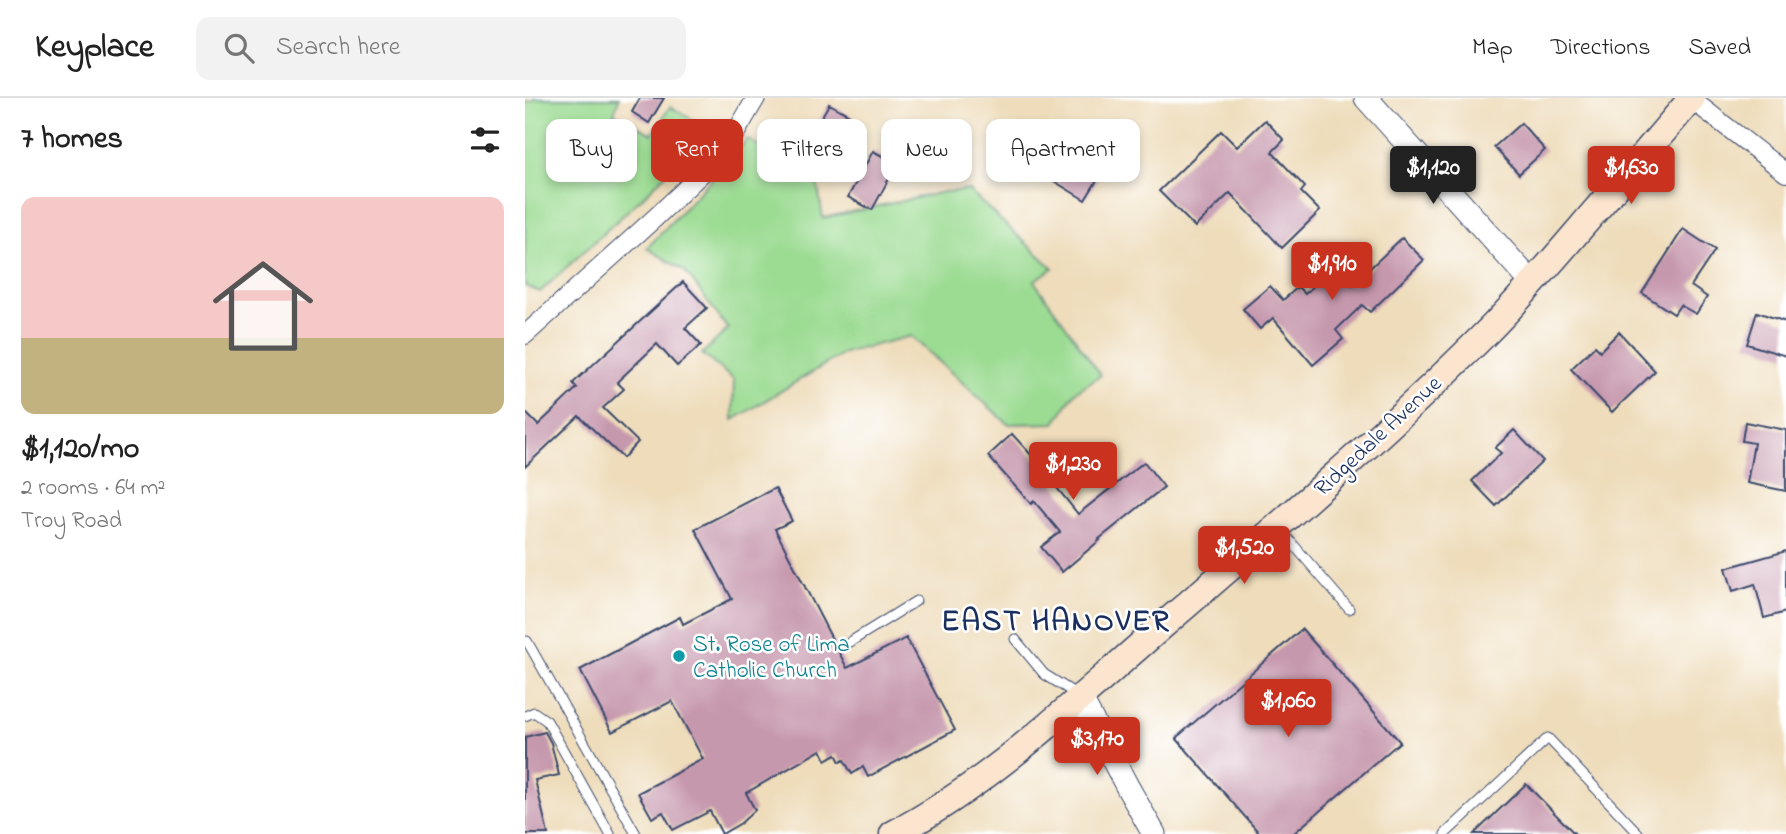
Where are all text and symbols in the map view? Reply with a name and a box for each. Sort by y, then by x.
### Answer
search box [196,17,686,80]
text: Keyplace [35,24,154,72]
icon: search [220,29,258,67]
text: Search here [276,29,400,67]
text: Map [1472,31,1513,66]
text: Directions [1551,31,1650,66]
text: Saved [1688,31,1751,66]
text: 7 homes [21,118,123,162]
chip: Buy [546,119,637,182]
chip: Rent [651,119,743,182]
chip: Filters [757,119,867,182]
chip: New [881,119,972,182]
chip: Apartment [986,119,1140,182]
icon: filters [466,121,504,159]
pin: $1,120 [1376,146,1490,206]
pin: $1,630 [1574,146,1688,206]
text: $1,120 [1406,152,1460,185]
text: $1,630 [1604,152,1658,185]
pin: $1,910 [1275,242,1389,302]
icon: home [200,243,326,369]
text: $1,910 [1307,248,1357,281]
street label: Ridgedale Avenue [1307,368,1451,506]
text: $1,120/mo [21,428,139,472]
pin: $1,230 [1016,442,1130,502]
text: $1,230 [1045,448,1101,481]
text: 2 rooms · 64 m² [21,472,165,505]
text: Troy Road [21,505,122,538]
pin: $1,520 [1187,526,1301,586]
text: $1,520 [1214,532,1274,565]
district label: EAST HANOVER [941,601,1171,645]
place label: St. Rose of Lima Catholic Church [693,629,850,688]
marker: St. Rose of Lima Catholic Church [671,648,687,664]
pin: $1,060 [1231,680,1345,739]
text: $1,060 [1260,685,1316,718]
pin: $3,170 [1040,718,1154,777]
text: $3,170 [1070,723,1124,756]

